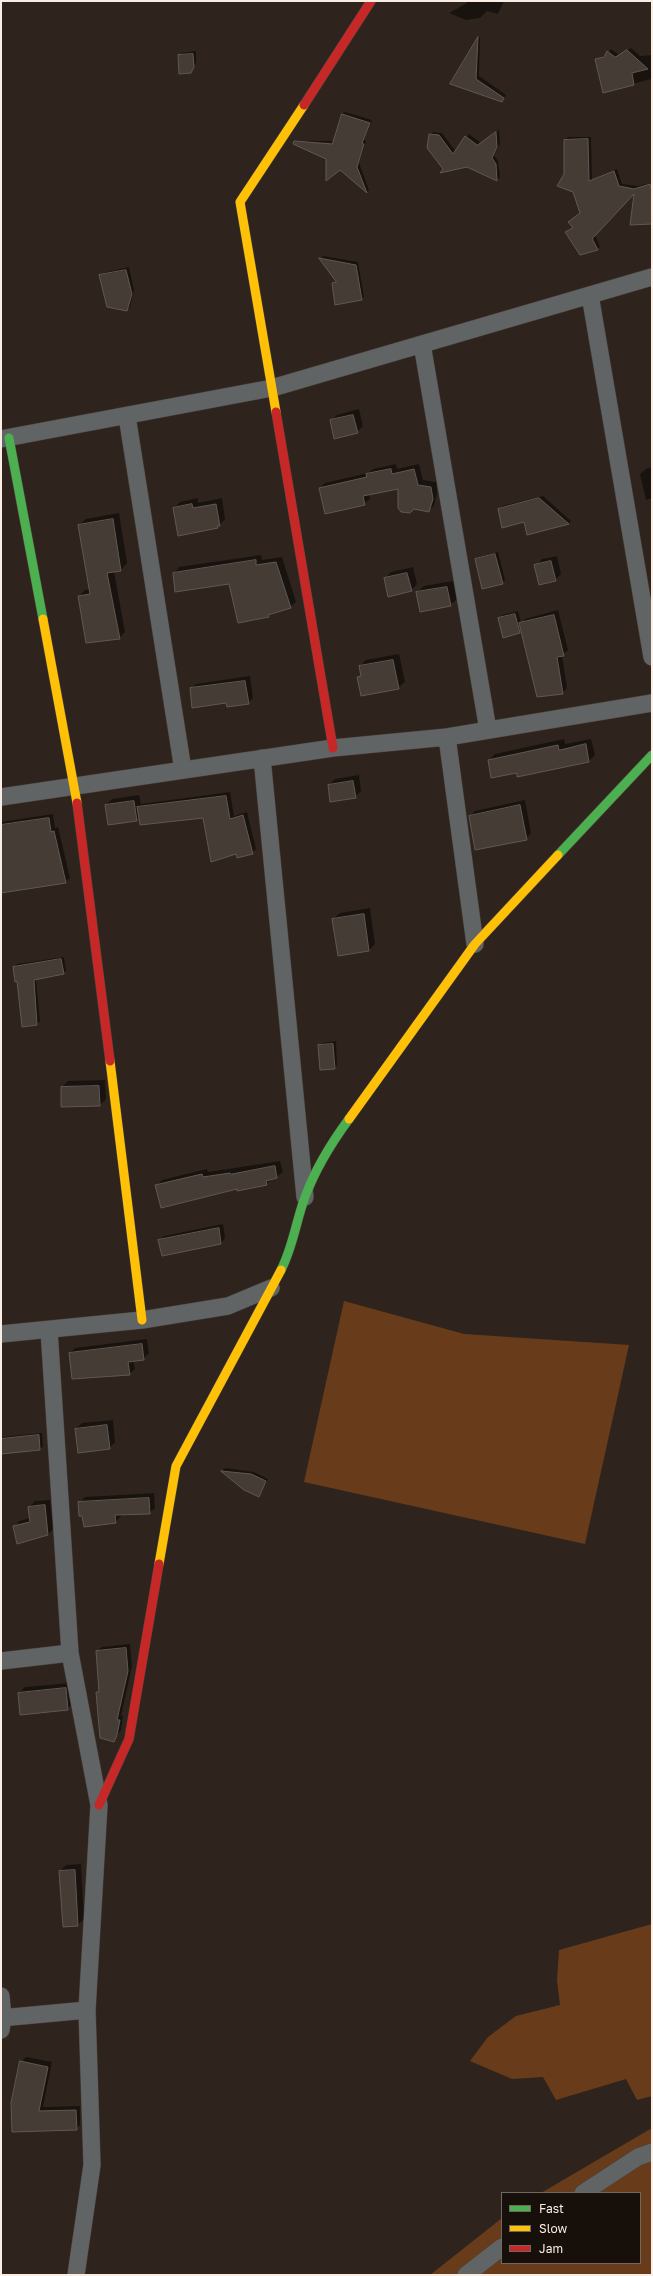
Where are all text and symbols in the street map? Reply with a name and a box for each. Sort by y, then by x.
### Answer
legend [501,2192,641,2264]
text: Fast [539,2201,564,2216]
text: Slow [539,2221,567,2236]
text: Jam [539,2241,563,2256]

